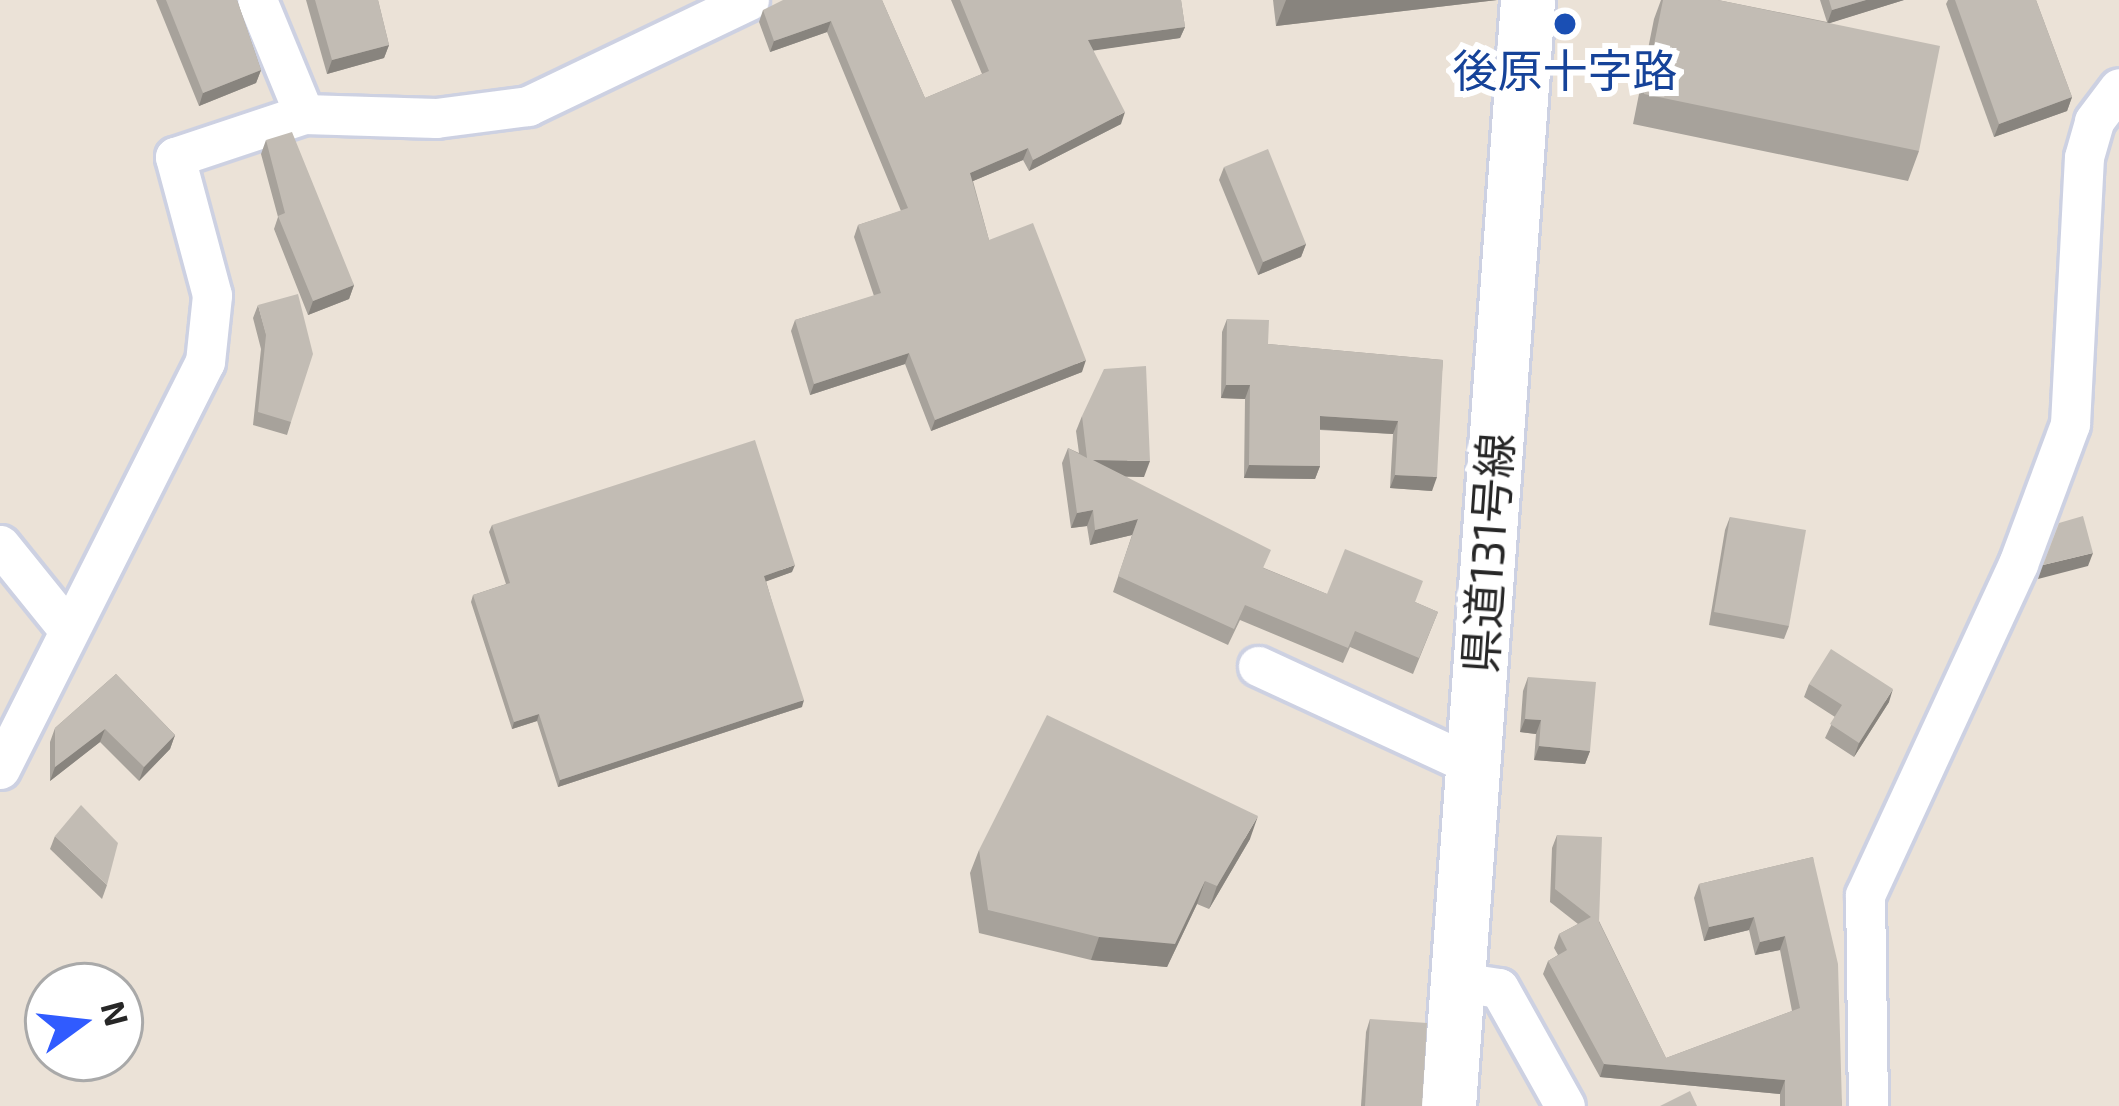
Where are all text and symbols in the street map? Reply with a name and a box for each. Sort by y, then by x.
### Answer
marker: 後原十字路 [1552,11,1578,37]
place label: 後原十字路 [1453,43,1677,97]
street label: 県道131号線 [1452,431,1522,675]
north arrow [24,962,144,1082]
text: N [93,997,138,1030]

